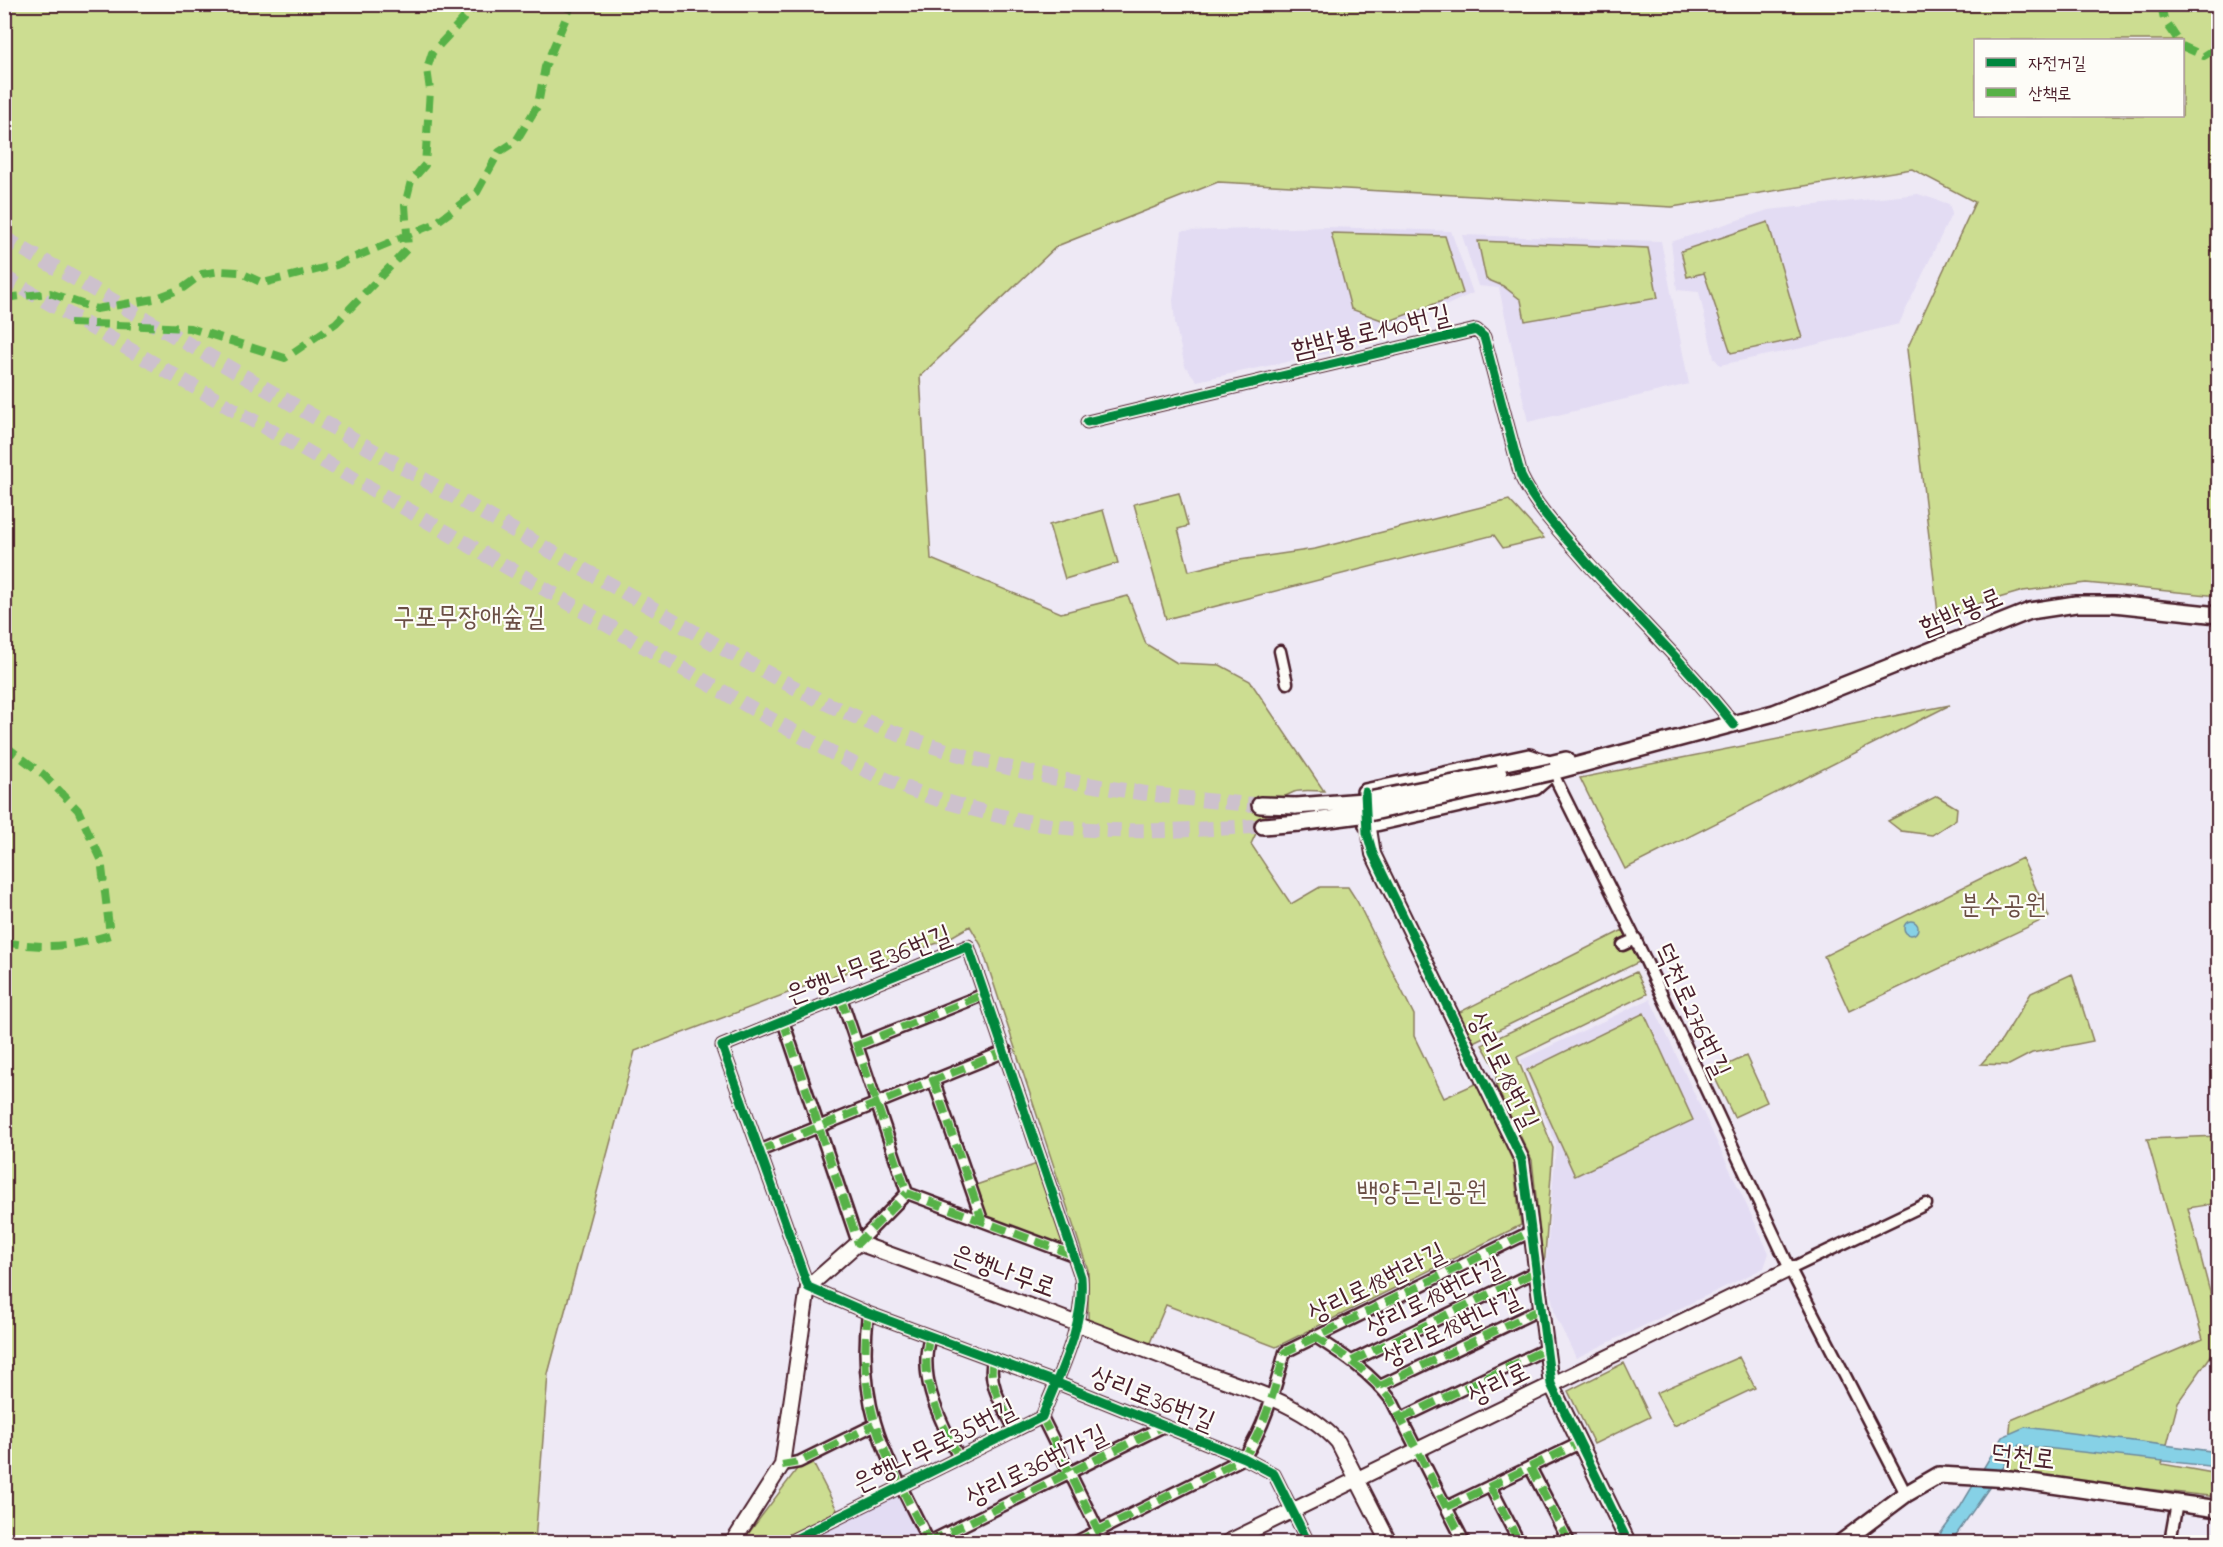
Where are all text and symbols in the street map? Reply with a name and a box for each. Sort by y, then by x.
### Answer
legend [1974,39,2184,117]
text: 자전거길 [2028,52,2086,78]
text: 산책로 [2028,82,2071,108]
street label: 함박봉로140번길 [1288,296,1455,371]
street label: 함박봉로 [1914,579,2010,648]
park label: 구포무장애숲길 [393,599,545,638]
park label: 분수공원 [1960,887,2046,926]
street label: 은행나무로36번길 [780,917,958,1016]
street label: 덕천로276번길 [1642,937,1739,1085]
street label: 상리로18번길 [1456,1005,1547,1137]
park label: 백양근린공원 [1357,1174,1487,1213]
street label: 상리로18번라길 [1302,1234,1453,1334]
street label: 은행나무로 [945,1235,1061,1309]
street label: 상리로18번다길 [1360,1248,1511,1348]
street label: 상리로18번나길 [1376,1280,1528,1378]
street label: 상리로 [1461,1353,1537,1417]
street label: 상리로36번길 [1084,1358,1221,1443]
street label: 은행나무로35번길 [846,1390,1024,1504]
street label: 상리로36번가길 [960,1416,1115,1518]
street label: 덕천로 [1988,1436,2057,1481]

